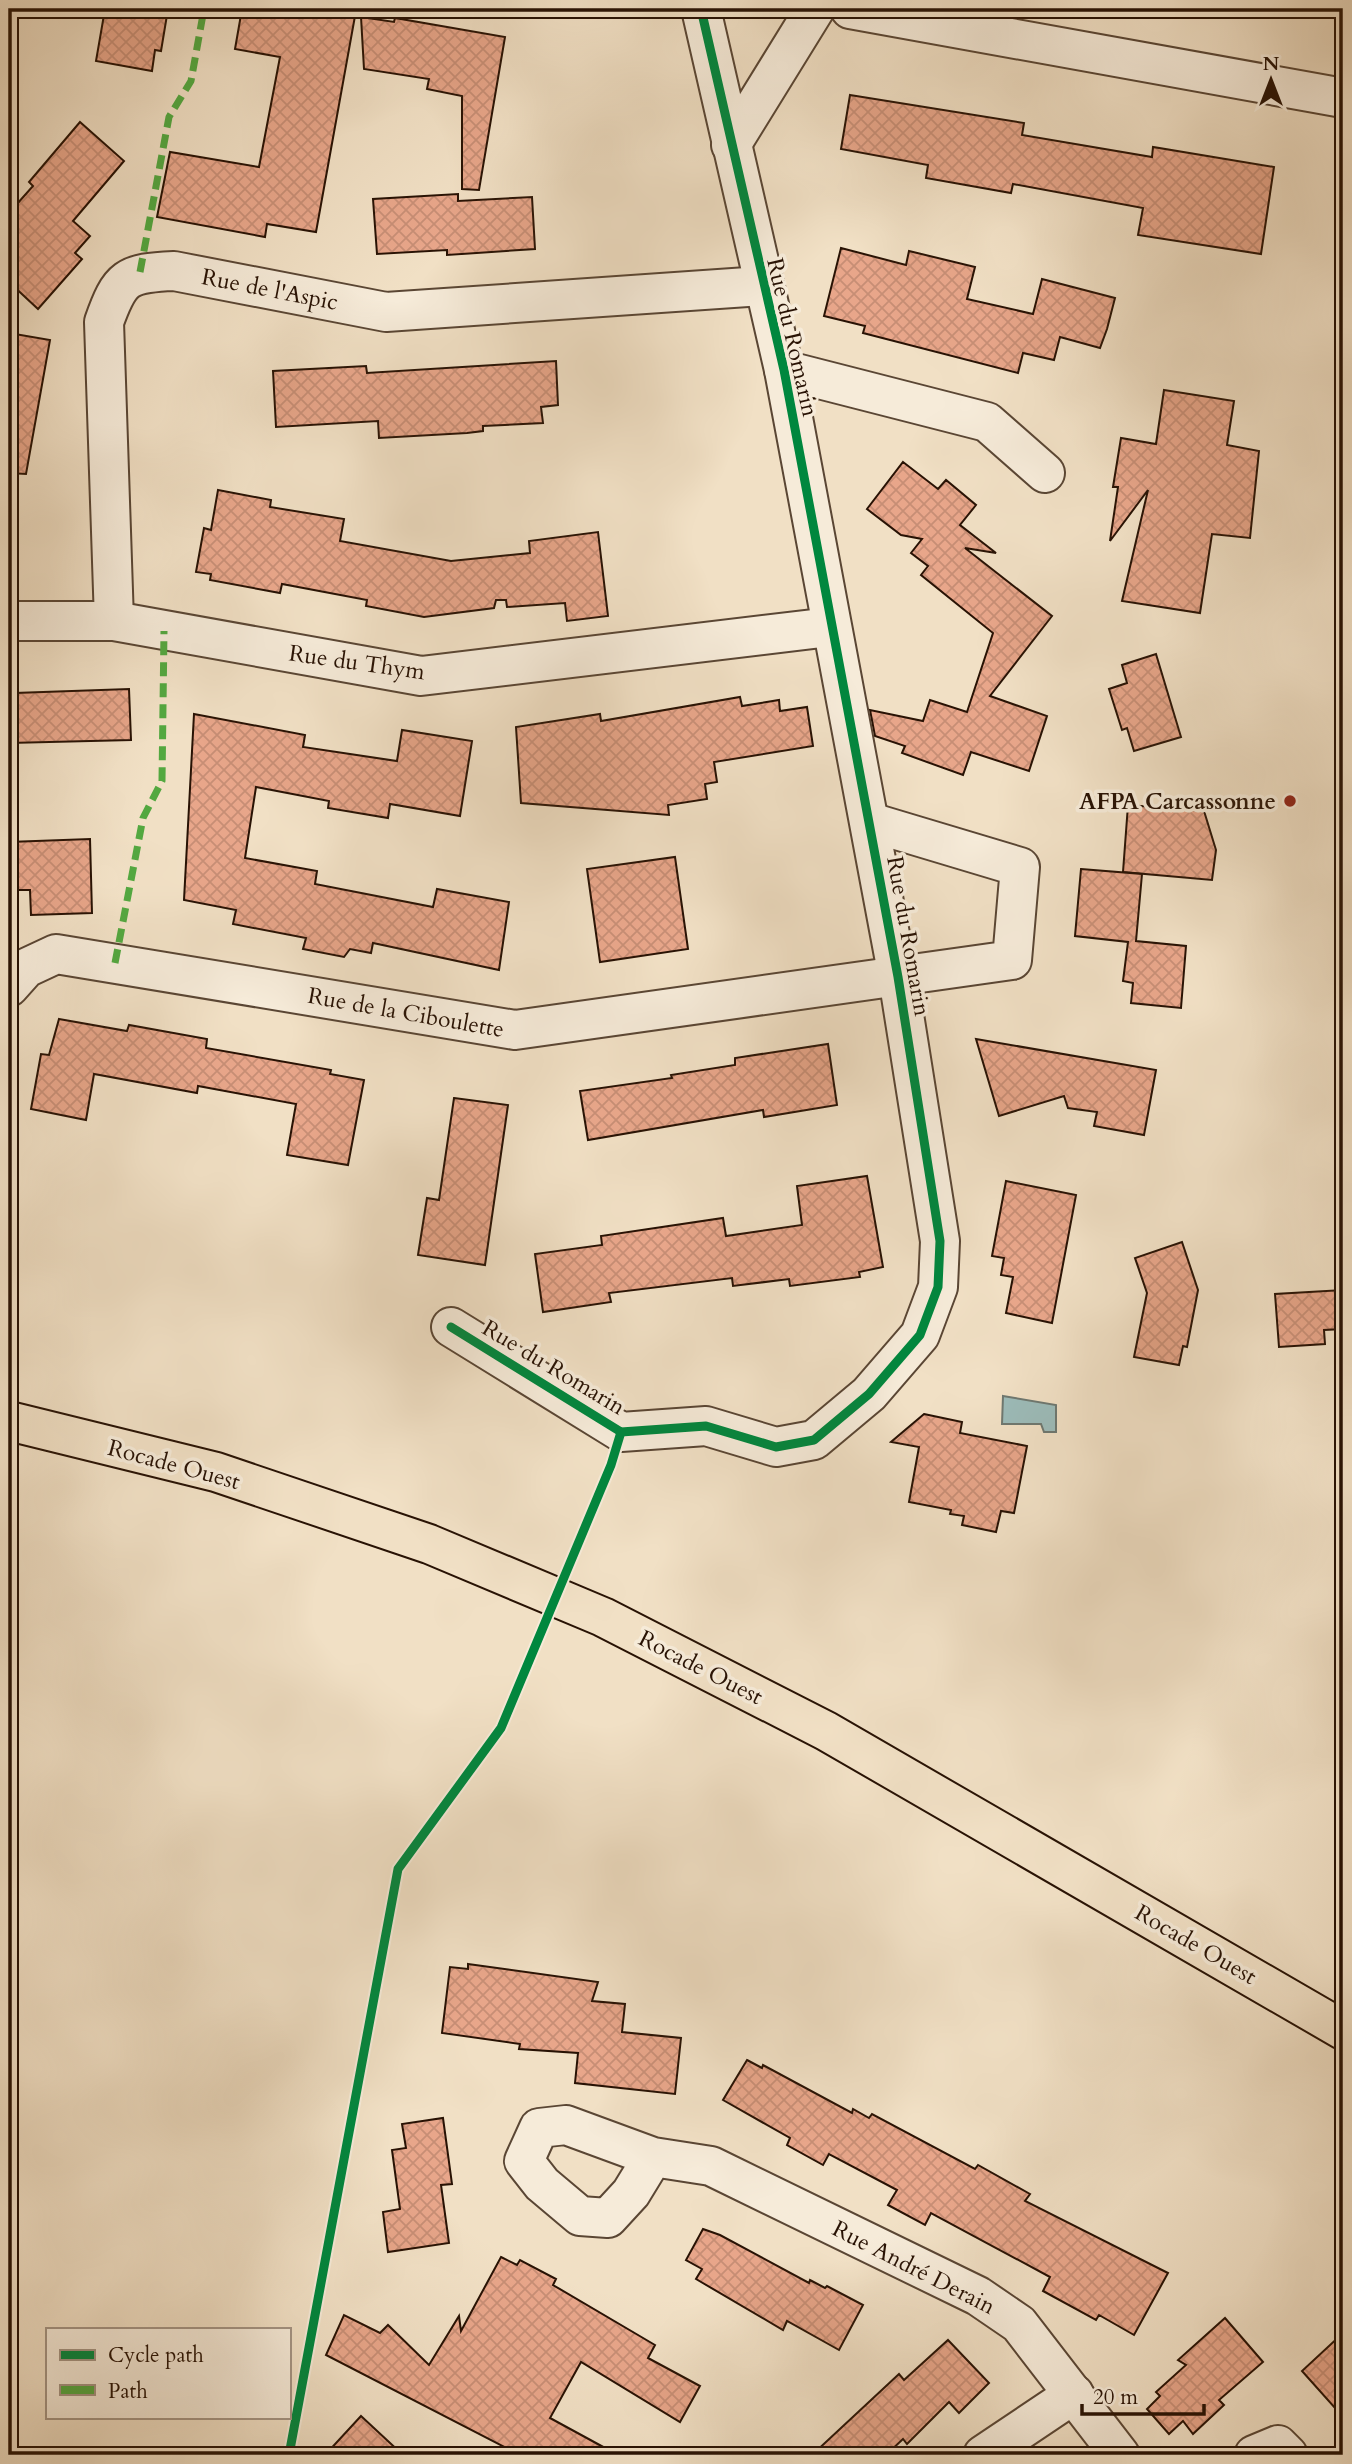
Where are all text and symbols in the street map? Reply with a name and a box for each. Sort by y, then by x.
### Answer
north arrow [1236,46,1306,116]
text: N [1263,51,1280,77]
street label: Rue du Romarin [759,255,826,419]
street label: Rue de l'Aspic [199,261,341,318]
street label: Rue du Thym [287,638,428,687]
place label: AFPA Carcassonne [1079,786,1276,817]
marker: AFPA Carcassonne [1282,793,1298,809]
street label: Rue du Romarin [879,854,938,1019]
street label: Rue de la Ciboulette [305,980,506,1045]
street label: Rue du Romarin [476,1312,631,1422]
street label: Rocade Ouest [104,1432,243,1497]
street label: Rocade Ouest [633,1623,768,1712]
street label: Rocade Ouest [1129,1897,1262,1992]
street label: Rue André Derain [827,2213,1000,2322]
legend [46,2328,290,2418]
text: Cycle path [108,2341,204,2370]
scale bar [1082,2373,1205,2417]
text: Path [108,2377,148,2406]
text: 20 m [1093,2383,1138,2412]

